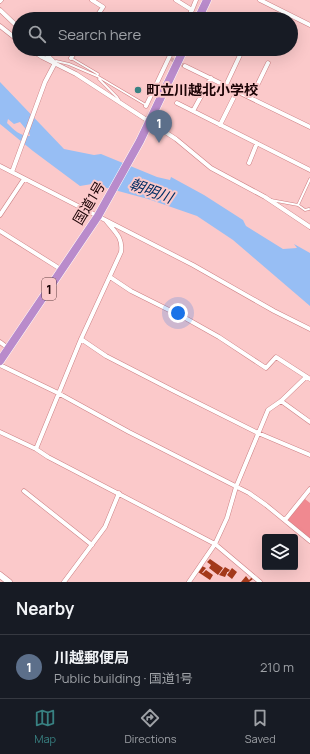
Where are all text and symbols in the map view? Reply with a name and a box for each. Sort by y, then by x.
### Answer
search box [12,12,298,56]
icon: search [26,23,48,45]
text: Search here [58,24,141,45]
place label: 町立川越北小学校 [146,80,258,99]
marker: 町立川越北小学校 [133,85,143,95]
pin: 1 [146,110,172,143]
water label: 朝明川 [126,173,178,209]
street label: 国道1号 [68,178,109,228]
road number: 1 [42,278,56,300]
your location [168,303,188,323]
map controls [262,534,298,570]
button: layers [262,534,298,570]
text: Nearby [16,597,74,620]
text: 川越郵便局 [54,647,129,668]
text: 1 [26,658,32,676]
text: 210 m [260,658,294,676]
text: Public building · 国道1号 [54,669,193,687]
tab: Map [34,707,56,746]
tab: Directions [124,707,177,746]
tab: Saved [245,707,276,746]

